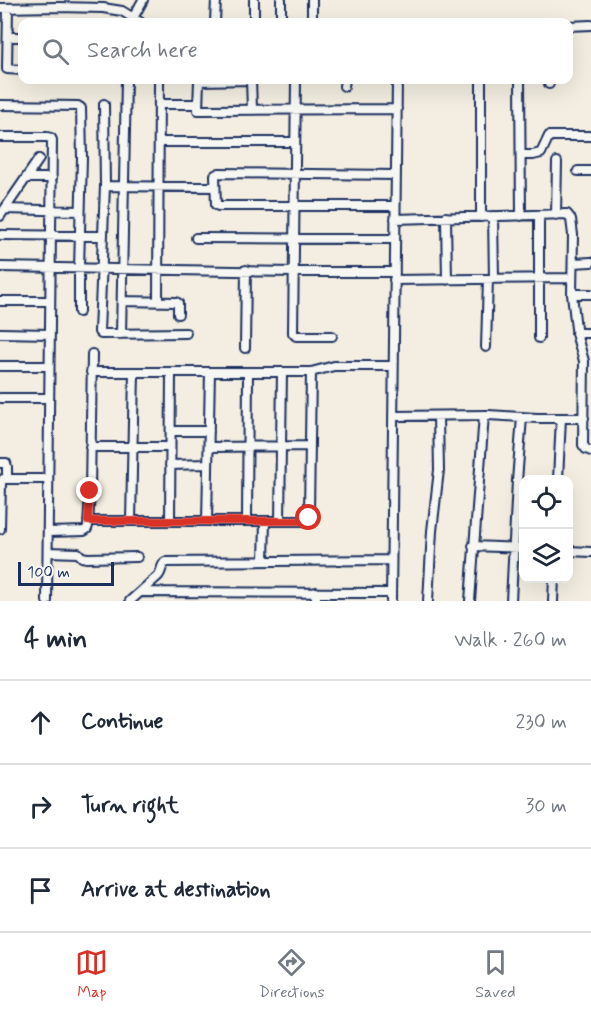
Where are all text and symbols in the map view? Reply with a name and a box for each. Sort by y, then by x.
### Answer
search box [18,18,573,84]
icon: search [39,35,72,68]
text: Search here [87,37,198,65]
map controls [519,475,573,583]
button: locate [519,475,573,529]
route end [76,477,102,503]
route start [295,504,321,530]
button: layers [519,529,573,583]
scale bar [18,559,114,586]
text: 100 m [27,562,70,583]
text: 4 min [24,623,87,657]
text: Walk · 260 m [454,627,567,654]
icon: ahead [24,706,57,739]
text: Continue [81,708,163,736]
text: 230 m [515,709,567,736]
icon: right [24,790,57,823]
text: Turn right [81,792,179,820]
text: 30 m [525,793,567,820]
icon: arrive [24,874,57,907]
text: Arrive at destination [81,876,271,904]
tab: Map [75,946,108,1003]
tab: Directions [259,946,325,1003]
tab: Saved [475,946,516,1003]

